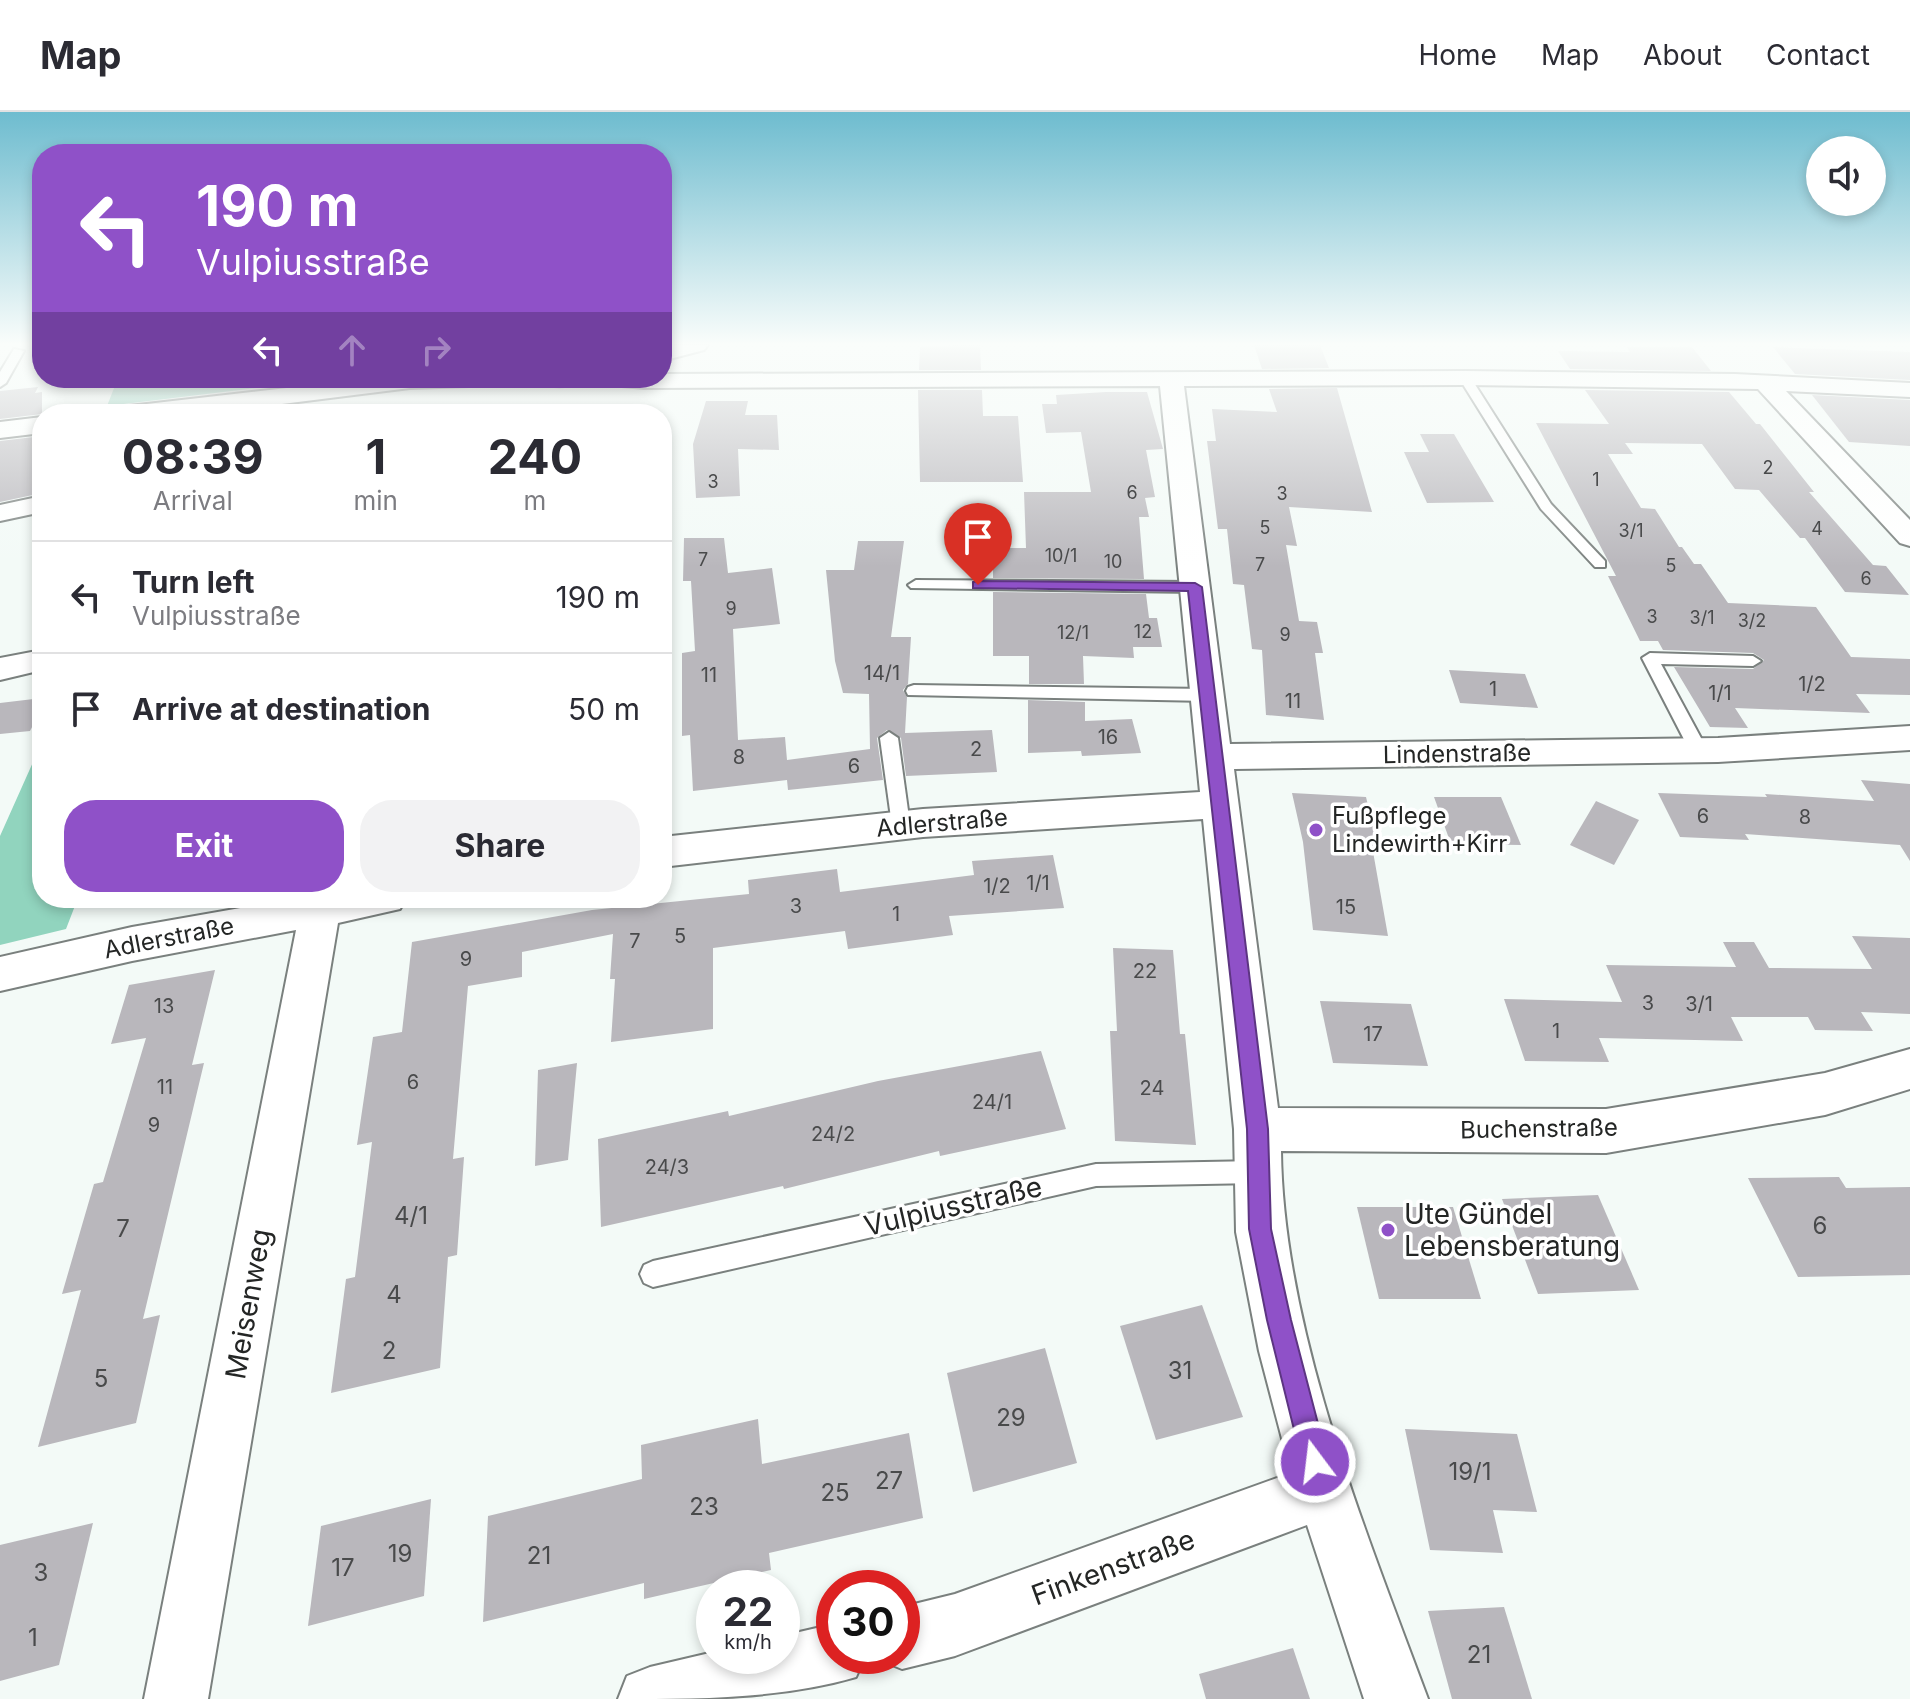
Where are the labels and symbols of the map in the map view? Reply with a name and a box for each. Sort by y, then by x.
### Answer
house number: 2 [1763,457,1773,478]
house number: 1 [1592,469,1600,490]
house number: 3 [707,471,719,492]
house number: 6 [1126,482,1138,503]
house number: 3 [1276,483,1288,504]
pin [944,503,1012,585]
house number: 5 [1260,517,1270,538]
house number: 4 [1811,518,1823,539]
house number: 3/1 [1619,520,1643,541]
house number: 10/1 [1045,545,1077,566]
house number: 7 [698,549,708,570]
house number: 10 [1104,551,1122,572]
house number: 7 [1255,554,1265,575]
house number: 5 [1666,555,1676,576]
house number: 6 [1860,568,1872,589]
house number: 9 [725,598,737,619]
house number: 3 [1646,606,1658,627]
house number: 3/1 [1690,607,1714,628]
house number: 3/2 [1738,610,1766,631]
house number: 12 [1134,621,1152,642]
house number: 12/1 [1057,622,1089,643]
house number: 9 [1279,624,1291,645]
house number: 14/1 [864,661,900,685]
house number: 11 [701,663,717,687]
house number: 1/2 [1798,672,1826,696]
house number: 1 [1489,677,1497,701]
house number: 1/1 [1708,681,1732,705]
house number: 11 [1285,689,1301,713]
house number: 16 [1098,725,1118,749]
house number: 2 [970,737,982,761]
street label: Lindenstraße [1383,738,1531,769]
house number: 8 [733,745,745,769]
house number: 6 [848,754,860,778]
place label: Fußpflege Lindewirth+Kirr [1332,801,1507,858]
street label: Adlerstraße [875,802,1009,843]
house number: 6 [1697,804,1709,828]
house number: 8 [1799,805,1811,829]
marker: Fußpflege Lindewirth+Kirr [1307,821,1325,839]
house number: 1/1 [1026,871,1050,895]
house number: 1/2 [983,874,1011,898]
house number: 3 [790,894,802,918]
house number: 15 [1336,895,1356,919]
house number: 1 [892,902,900,926]
street label: Adlerstraße [101,911,236,964]
house number: 5 [674,924,686,948]
house number: 7 [629,929,641,953]
house number: 9 [460,947,472,971]
house number: 22 [1133,959,1157,983]
house number: 3 [1642,991,1654,1015]
house number: 3/1 [1685,992,1713,1016]
house number: 13 [154,994,174,1018]
house number: 1 [1552,1019,1560,1043]
house number: 17 [1363,1022,1383,1046]
house number: 6 [407,1070,419,1094]
house number: 11 [157,1075,173,1099]
house number: 24 [1140,1076,1164,1100]
house number: 24/1 [972,1090,1012,1114]
house number: 9 [148,1113,160,1137]
street label: Buchenstraße [1460,1113,1618,1144]
house number: 24/2 [811,1122,855,1146]
house number: 24/3 [645,1155,689,1179]
street label: Vulpiusstraße [861,1169,1045,1243]
place label: Ute Gündel Lebensberatung [1404,1197,1620,1263]
house number: 4/1 [394,1201,428,1230]
house number: 6 [1813,1211,1827,1240]
house number: 7 [116,1214,130,1243]
marker: Ute Gündel Lebensberatung [1379,1221,1397,1239]
street label: Meisenweg [218,1226,278,1382]
house number: 4 [386,1280,402,1309]
house number: 2 [382,1336,396,1365]
house number: 31 [1168,1356,1192,1385]
house number: 5 [94,1364,108,1393]
house number: 29 [996,1403,1026,1432]
position arrow [1273,1420,1357,1504]
house number: 19/1 [1448,1457,1492,1486]
house number: 27 [875,1466,903,1495]
house number: 25 [820,1478,850,1507]
house number: 23 [689,1492,719,1521]
street label: Finkenstraße [1027,1522,1199,1612]
house number: 19 [388,1539,412,1568]
house number: 21 [527,1541,551,1570]
house number: 17 [331,1553,355,1582]
house number: 3 [34,1558,48,1587]
speed limit sign: 30 [816,1570,920,1674]
house number: 1 [28,1623,38,1652]
house number: 21 [1467,1640,1491,1669]

